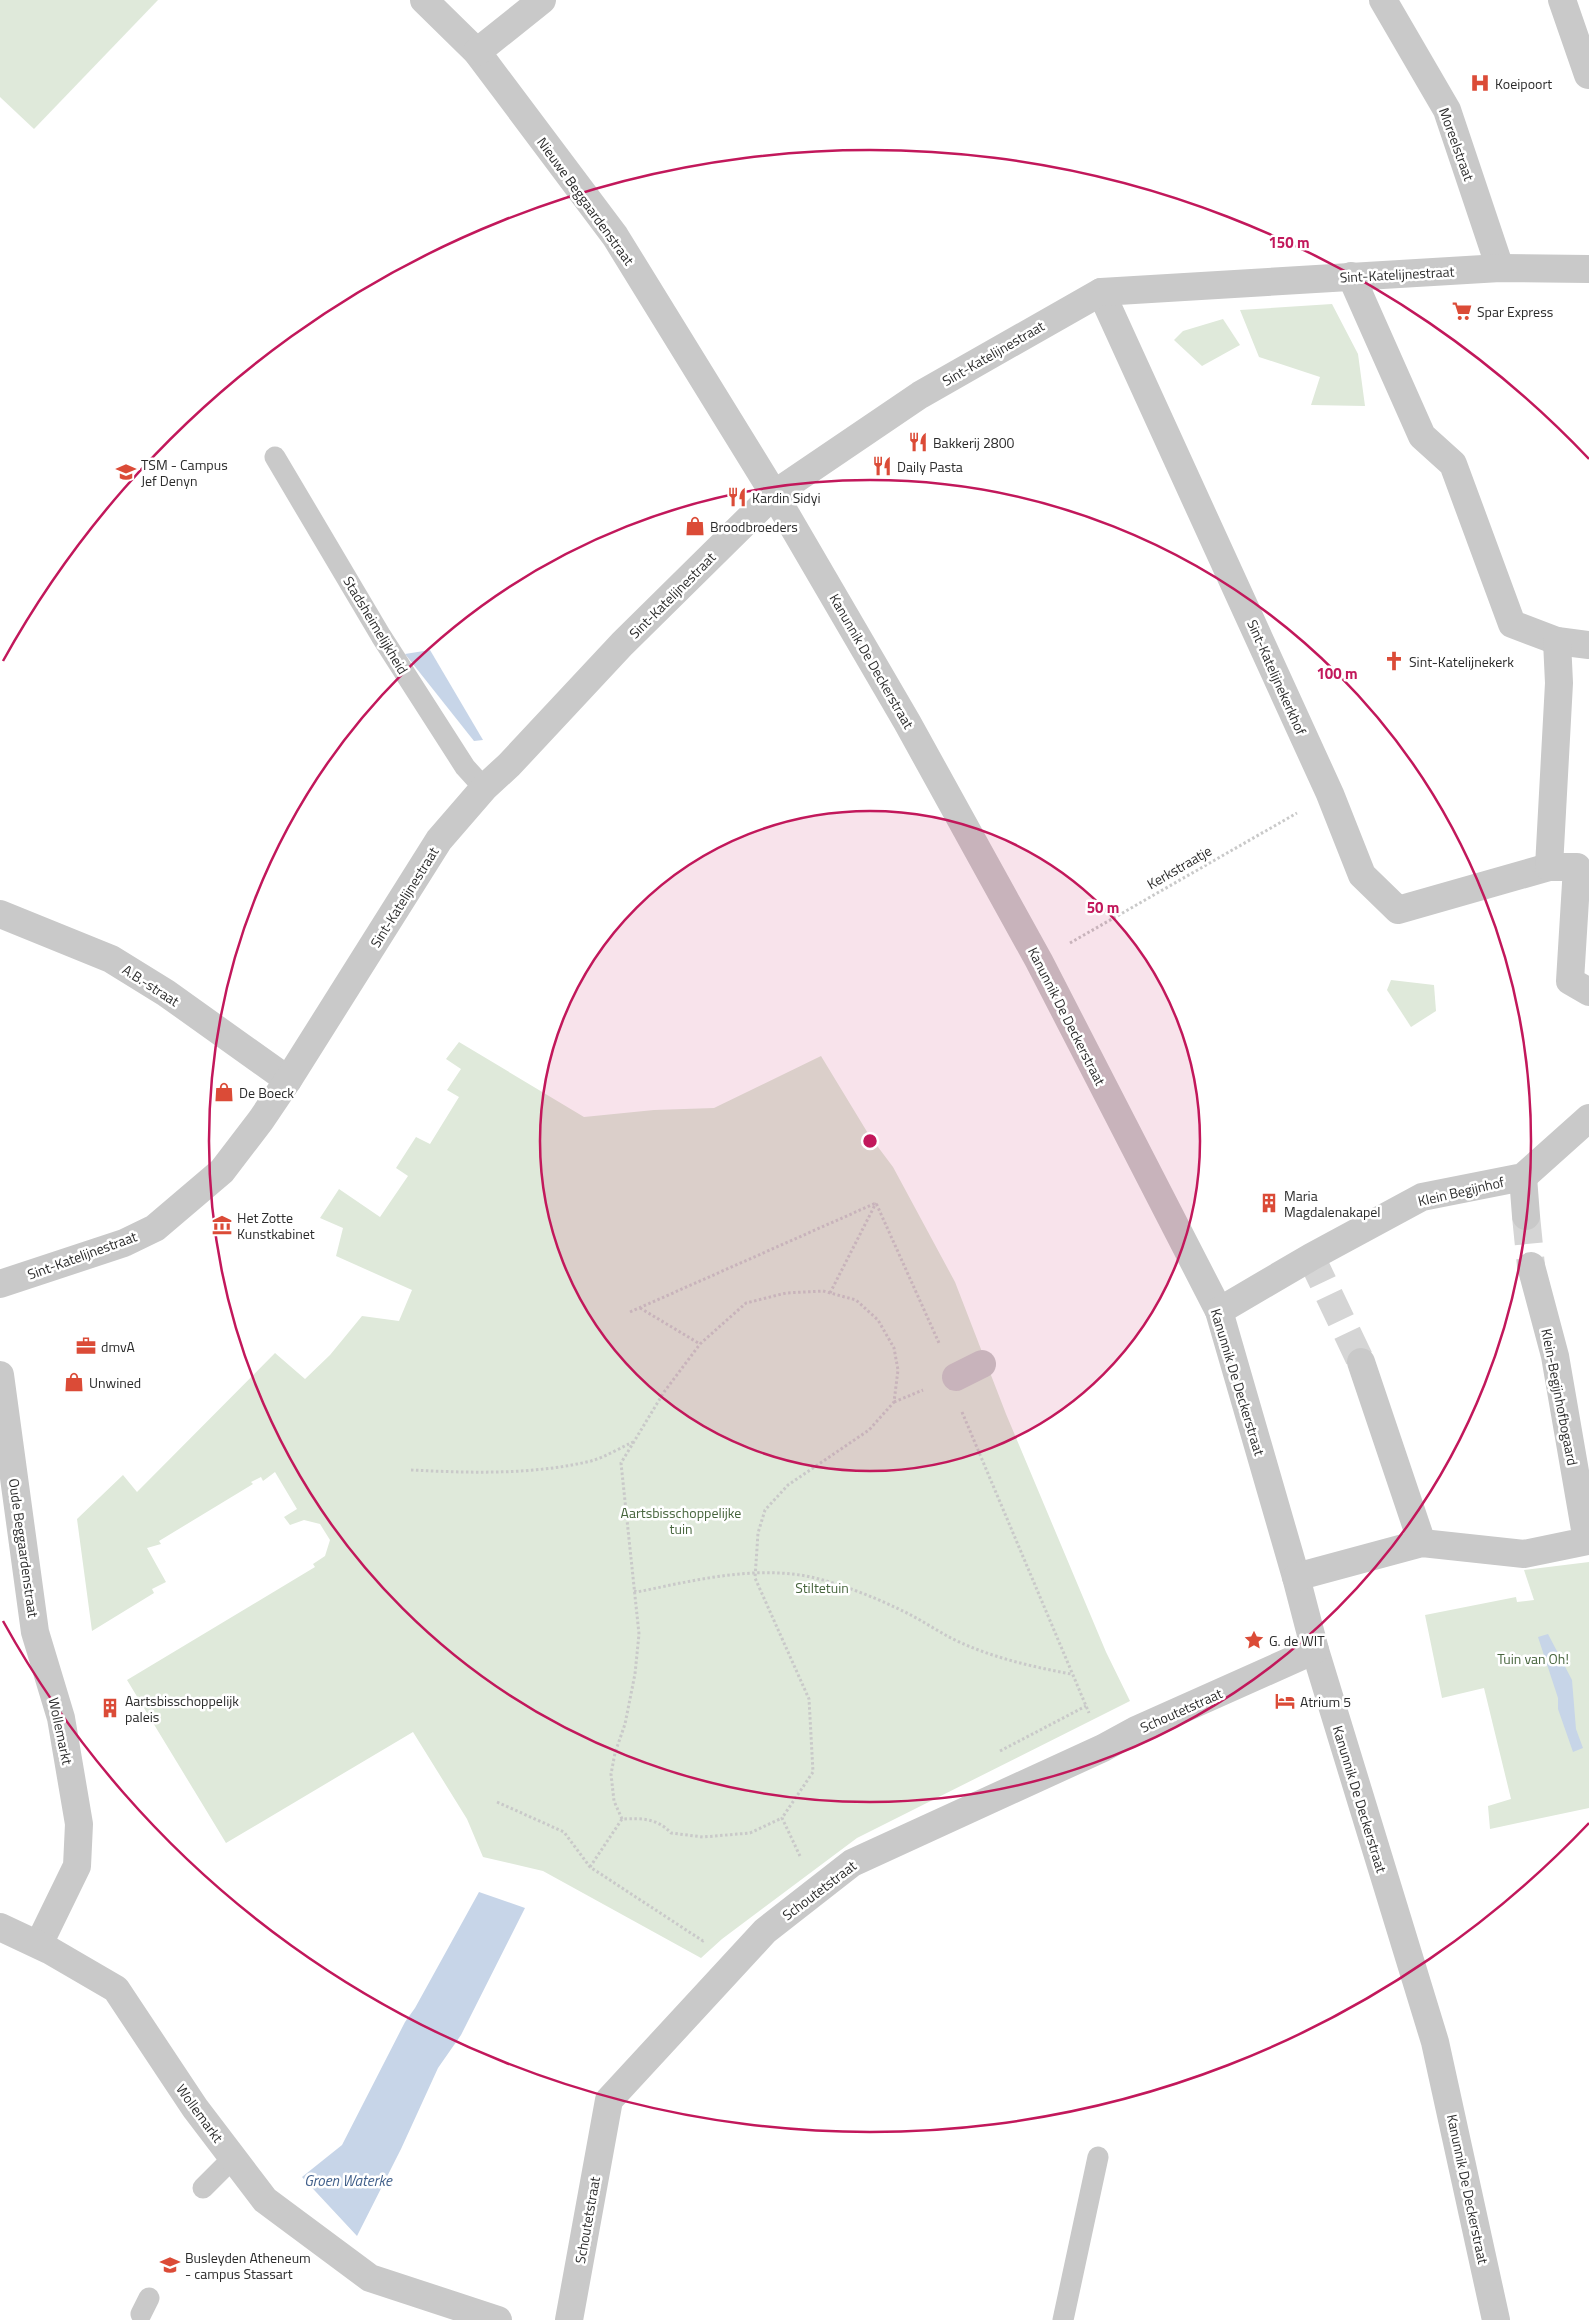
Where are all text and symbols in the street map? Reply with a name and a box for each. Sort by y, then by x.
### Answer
hospital icon: Koeipoort [1469,72,1491,94]
place label: Koeipoort [1495,73,1552,94]
street label: Moreelstraat [1434,105,1480,184]
street label: Nieuwe Beggaardenstraat [532,133,640,269]
text: 150 m [1268,231,1310,254]
street label: Sint-Katelijnestraat [1339,261,1455,287]
supermarket icon: Spar Express [1451,300,1473,322]
place label: Spar Express [1477,301,1553,322]
street label: Sint-Katelijnestraat [938,315,1048,391]
restaurant icon: Bakkerij 2800 [907,431,929,453]
place label: Bakkerij 2800 [933,432,1015,453]
place label: TSM - Campus Jef Denyn [141,454,228,491]
restaurant icon: Daily Pasta [871,455,893,477]
place label: Daily Pasta [897,456,963,477]
school or university icon: TSM - Campus Jef Denyn [115,461,137,483]
restaurant icon: Kardin Sidyi [726,486,748,508]
place label: Kardin Sidyi [752,487,821,508]
shop icon: Broodbroeders [684,515,706,537]
place label: Broodbroeders [710,516,798,537]
street label: Sint-Katelijnestraat [624,547,720,643]
street label: Stadsheimelijkheid [338,572,414,678]
street label: Kanunnik De Deckerstraat [825,590,919,733]
street label: Sint-Katelijnekerkhof [1242,616,1312,738]
church icon: Sint-Katelijnekerk [1383,650,1405,672]
place label: Sint-Katelijnekerk [1409,651,1514,672]
text: 100 m [1316,662,1358,685]
street label: Kerkstraatje [1143,840,1215,894]
street label: Sint-Katelijnestraat [365,843,443,951]
text: 50 m [1087,896,1119,919]
street label: Kanunnik De Deckerstraat [1023,943,1111,1089]
street label: A.B.-straat [118,959,184,1011]
shop icon: De Boeck [213,1081,235,1103]
place label: De Boeck [239,1082,294,1103]
centre of rings [861,1132,879,1150]
street label: Klein Begijnhof [1416,1171,1507,1211]
place label: Maria Magdalenakapel [1284,1185,1381,1222]
building icon: Maria Magdalenakapel [1258,1192,1280,1214]
place label: Het Zotte Kunstkabinet [237,1207,315,1244]
museum icon: Het Zotte Kunstkabinet [211,1214,233,1236]
street label: Sint-Katelijnestraat [24,1225,140,1285]
street label: Kanunnik De Deckerstraat [1206,1306,1270,1458]
street label: Klein-Begijnhofbogaard [1536,1327,1584,1467]
office icon: dmvA [75,1335,97,1357]
place label: dmvA [101,1336,136,1357]
shop icon: Unwined [63,1371,85,1393]
place label: Unwined [89,1372,141,1393]
street label: Oude Beggaardenstraat [4,1477,44,1619]
park label: Aartsbisschoppelijke tuin [621,1502,741,1539]
park label: Stiltetuin [795,1577,849,1598]
place icon: G. de WIT [1243,1629,1265,1651]
place label: G. de WIT [1269,1630,1325,1651]
park label: Tuin van Oh! [1497,1648,1569,1669]
street label: Schoutetstraat [1136,1682,1226,1738]
place label: Aartsbisschoppelijk paleis [125,1690,239,1727]
hotel icon: Atrium 5 [1274,1690,1296,1712]
place label: Atrium 5 [1300,1691,1351,1712]
street label: Wollemarkt [44,1695,78,1767]
building icon: Aartsbisschoppelijk paleis [99,1697,121,1719]
street label: Kanunnik De Deckerstraat [1328,1723,1392,1875]
street label: Schoutetstraat [777,1855,861,1925]
street label: Wollemarkt [171,2079,229,2147]
street label: Kanunnik De Deckerstraat [1442,2112,1494,2266]
water label: Groen Waterke [304,2169,393,2192]
street label: Schoutetstraat [569,2175,605,2265]
place label: Busleyden Atheneum - campus Stassart [185,2247,311,2284]
school or university icon: Busleyden Atheneum - campus Stassart [159,2254,181,2276]

